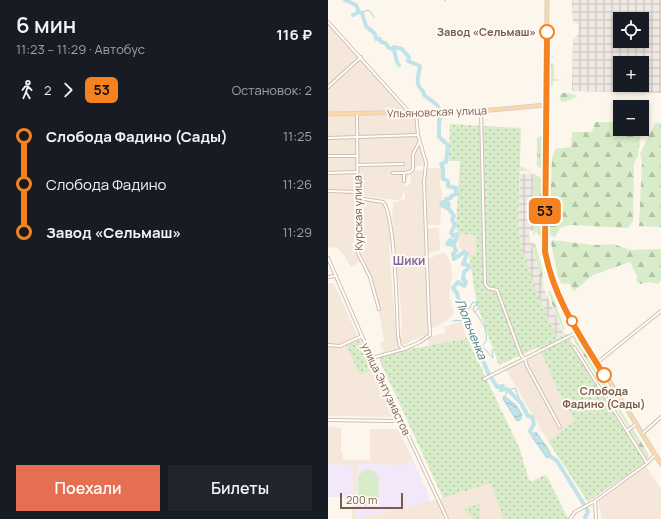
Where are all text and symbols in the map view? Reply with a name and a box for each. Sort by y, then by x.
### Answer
text: 6 мин [16,10,76,40]
map controls [613,12,649,136]
button: locate [613,12,649,48]
text: 116 ₽ [276,24,312,45]
place label: Завод «Сельмаш» [437,24,536,39]
marker: Завод «Сельмаш» [539,24,555,40]
text: 11:23 – 11:29 · Автобус [16,40,145,58]
button: + [613,56,649,92]
icon: walk [16,79,38,101]
icon: forward [57,79,79,101]
text: 53 [93,80,110,99]
text: 2 [44,81,51,99]
text: Остановок: 2 [232,81,312,99]
button: − [613,100,649,136]
street label: Ульяновская улица [387,102,487,121]
text: Слобода Фадино (Сады) [46,126,228,147]
text: 11:25 [283,127,312,145]
text: Слобода Фадино [46,174,166,195]
text: 11:26 [282,175,312,193]
street label: Курская улица [349,175,366,251]
line badge: 53 [527,198,563,224]
text: 53 [537,201,553,220]
text: Завод «Сельмаш» [46,222,181,243]
text: 11:29 [282,223,312,241]
district label: Шики [393,252,425,269]
water label: Люльченка [452,296,492,363]
unlabelled marker [566,315,578,327]
street label: улица Энтузиастов [358,340,415,438]
marker: Слобода Фадино (Сады) [596,367,612,383]
place label: Слобода Фадино (Сады) [563,383,645,411]
button: Поехали [16,465,160,511]
button: Билеты [168,465,312,511]
scale bar [340,491,403,510]
text: 200 m [346,492,377,507]

